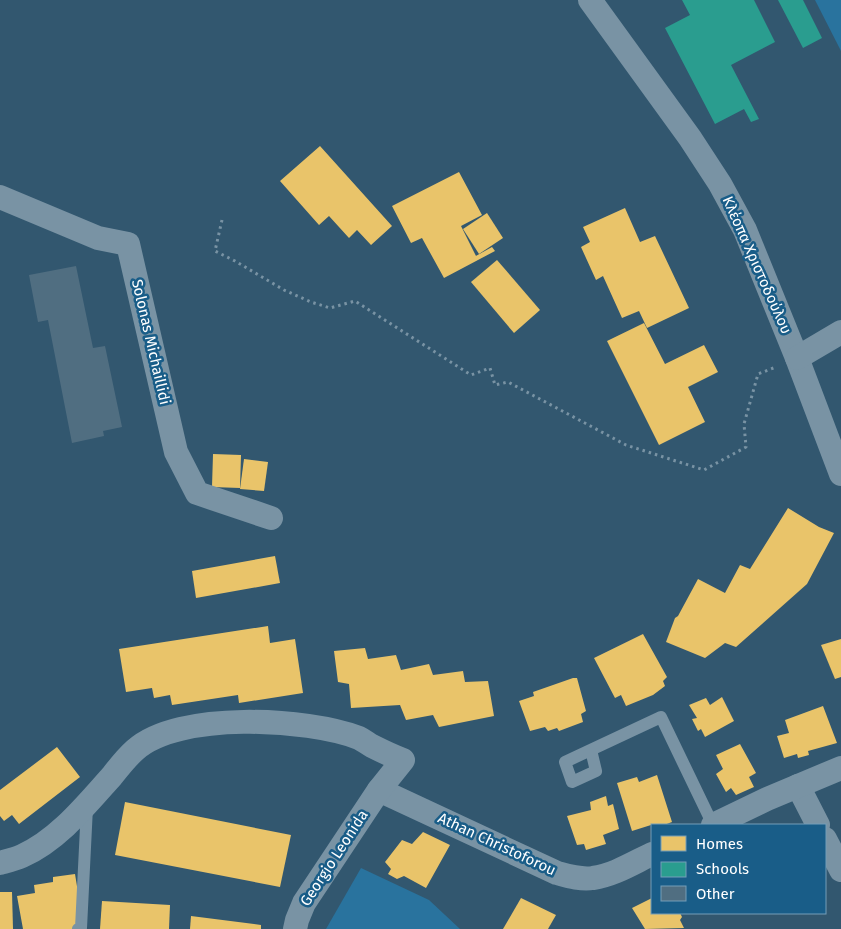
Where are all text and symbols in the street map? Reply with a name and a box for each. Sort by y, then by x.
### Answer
street label: Κλέοπα Χριστοδούλου [719,193,795,337]
street label: Solonas Michaillidi [128,277,174,407]
street label: Georgio Leonida [296,807,372,909]
street label: Athan Christoforou [435,809,559,879]
legend [651,824,826,914]
text: Homes [696,835,743,853]
text: Schools [696,860,749,878]
text: Other [696,885,735,903]

